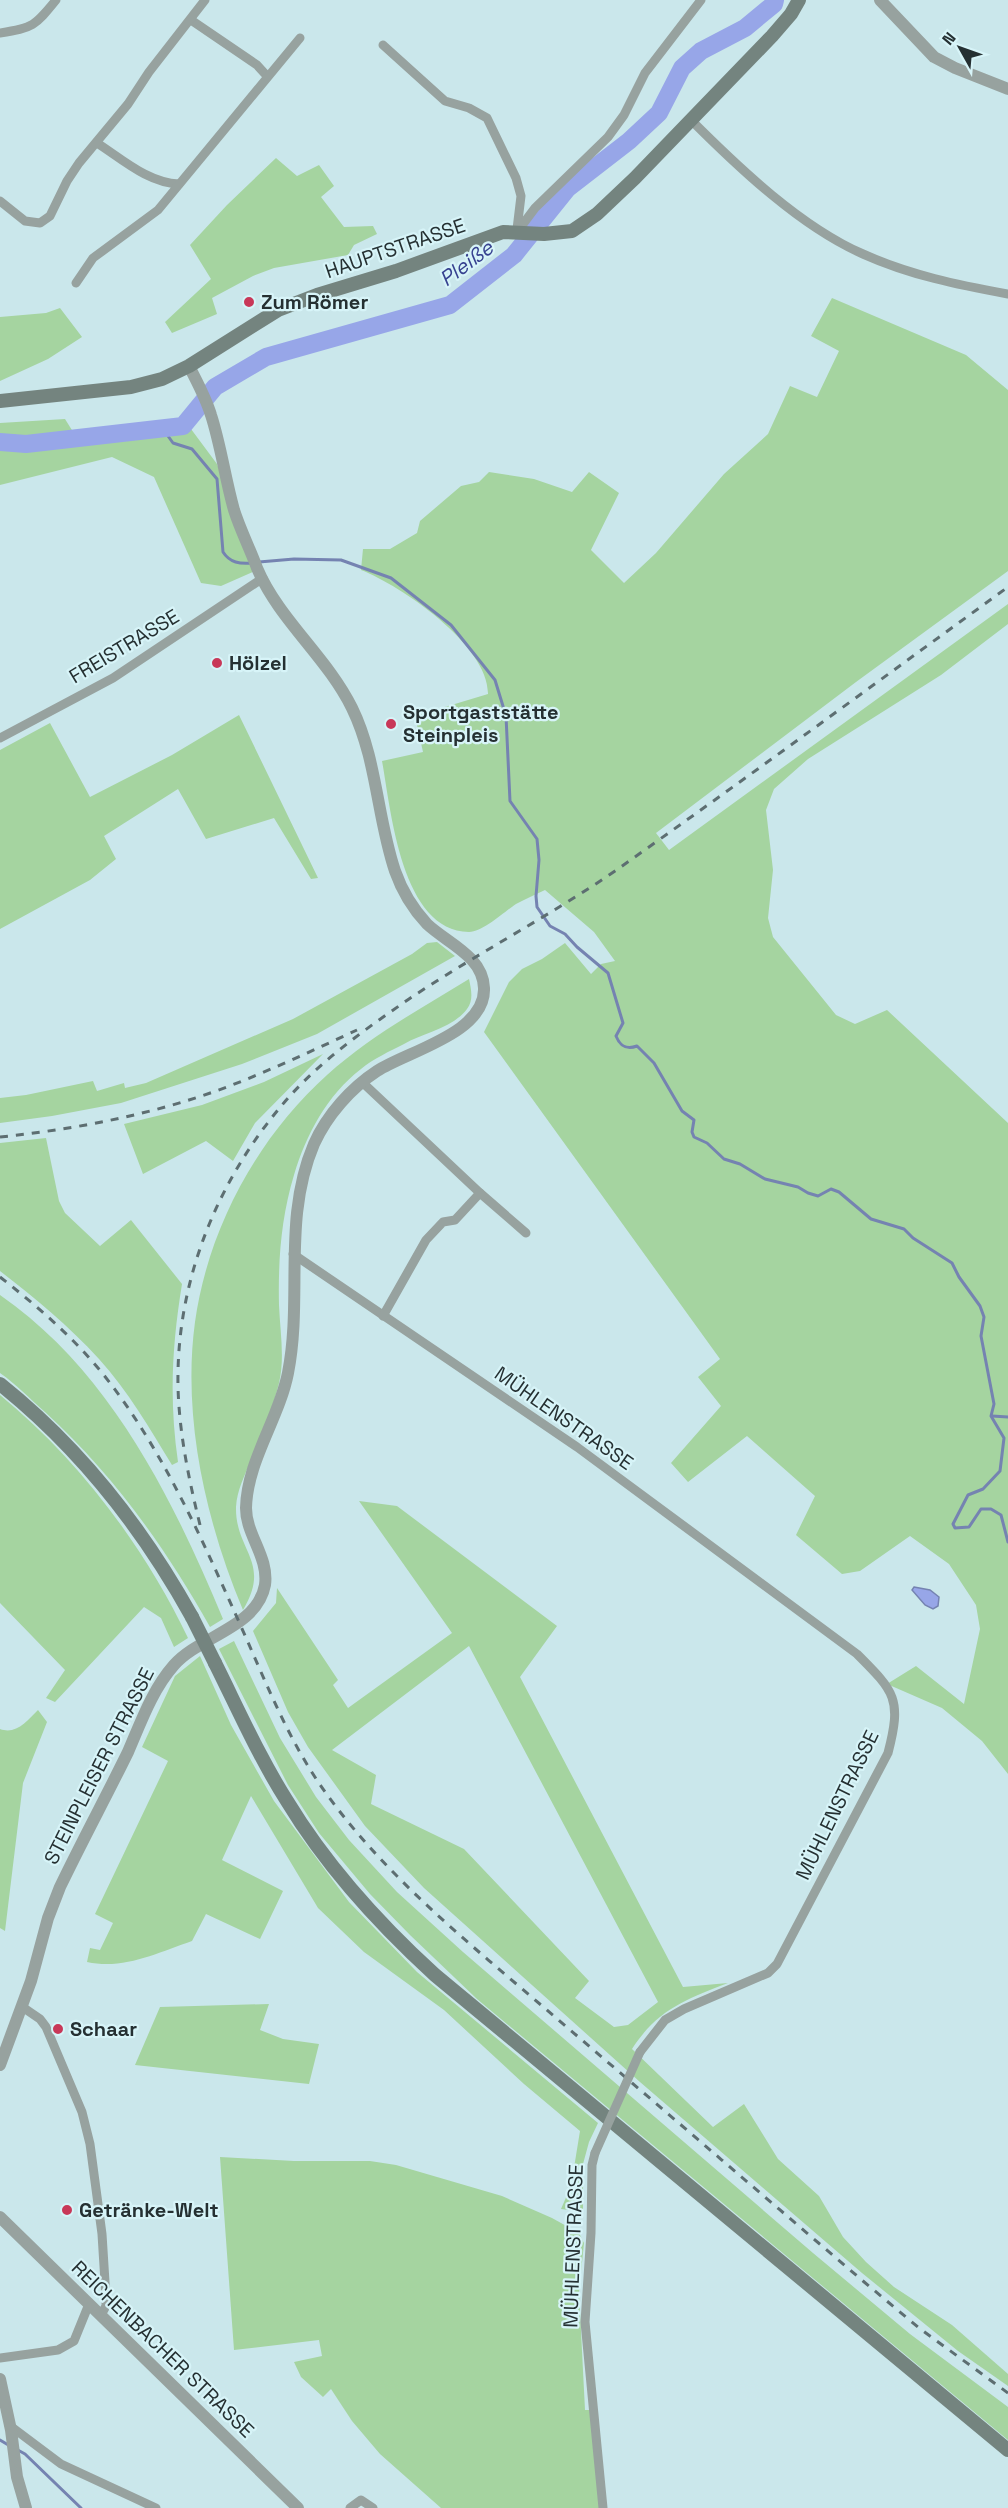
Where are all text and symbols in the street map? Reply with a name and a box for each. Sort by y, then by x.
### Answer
north arrow [930,18,990,78]
text: N [937,28,960,50]
street label: HAUPTSTRASSE [322,212,468,284]
water label: Pleiße [434,233,500,292]
place label: Zum Römer [261,289,368,315]
marker: Zum Römer [242,295,256,309]
street label: FREISTRASSE [64,603,184,689]
place label: Hölzel [229,650,287,676]
marker: Hölzel [210,656,224,670]
place label: Sportgaststätte Steinpleis [403,699,559,748]
marker: Sportgaststätte Steinpleis [384,717,398,731]
street label: MÜHLENSTRASSE [490,1360,638,1476]
street label: STEINPLEISER STRASSE [38,1663,160,1869]
street label: MÜHLENSTRASSE [789,1726,885,1884]
place label: Schaar [70,2016,137,2042]
marker: Schaar [51,2022,65,2036]
street label: MÜHLENSTRASSE [557,2164,589,2328]
place label: Getränke-Welt [79,2197,219,2223]
marker: Getränke-Welt [60,2203,74,2217]
street label: REICHENBACHER STRASSE [66,2255,260,2443]

